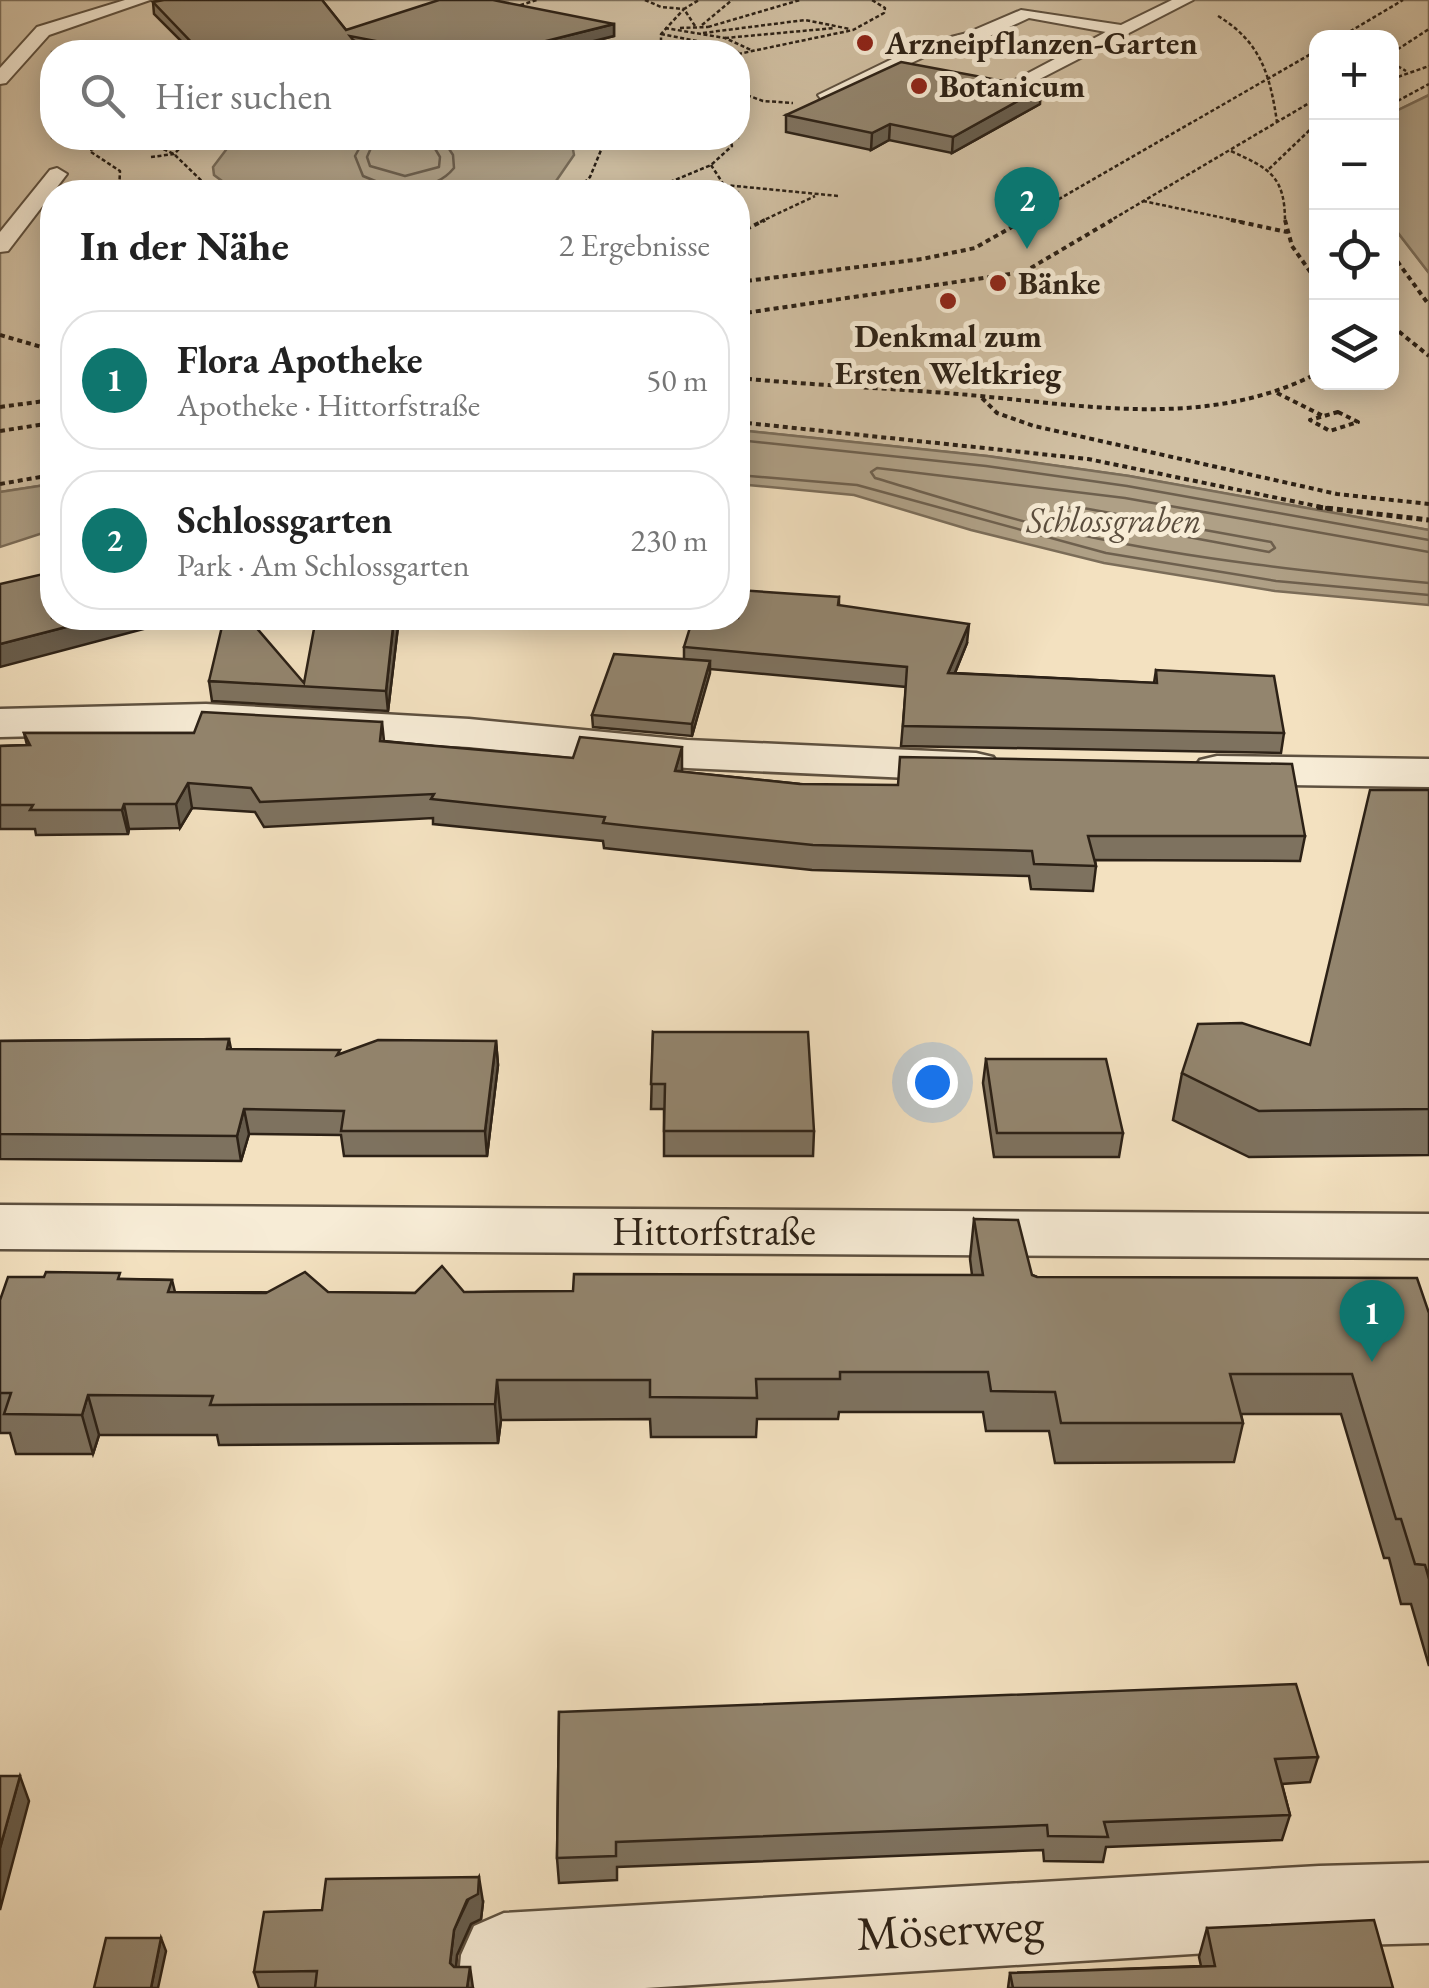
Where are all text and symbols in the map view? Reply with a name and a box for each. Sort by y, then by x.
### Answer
place label: Arzneipflanzen-Garten [884,22,1198,64]
map controls [1309,30,1399,390]
button: + [1309,30,1399,120]
marker: Arzneipflanzen-Garten [854,32,876,54]
search box [40,40,750,150]
place label: Botanicum [939,65,1085,107]
icon: search [75,68,130,123]
text: Hier suchen [155,71,332,120]
marker: Botanicum [908,75,930,97]
button: − [1309,120,1399,210]
pin: 2 [994,166,1060,249]
button: locate [1309,210,1399,300]
text: In der Nähe [80,218,289,273]
text: 2 Ergebnisse [559,224,710,266]
place label: Bänke [1018,262,1100,304]
marker: Bänke [987,272,1009,294]
marker: Denkmal zum Ersten Weltkrieg [937,290,959,312]
button: layers [1309,300,1399,390]
place label: Denkmal zum Ersten Weltkrieg [835,315,1062,394]
text: Flora Apotheke [177,335,423,384]
text: 1 [106,359,123,401]
text: 50 m [646,359,708,401]
text: Apotheke · Hittorfstraße [177,384,480,426]
text: Schlossgarten [177,495,392,544]
water label: Schlossgraben [1026,497,1201,543]
text: 2 [106,519,123,561]
text: 230 m [631,519,708,561]
text: Park · Am Schlossgarten [177,544,470,586]
your location [907,1057,958,1108]
street label: Hittorfstraße [612,1205,816,1257]
pin: 1 [1340,1280,1404,1362]
street label: Möserweg [855,1892,1046,1964]

